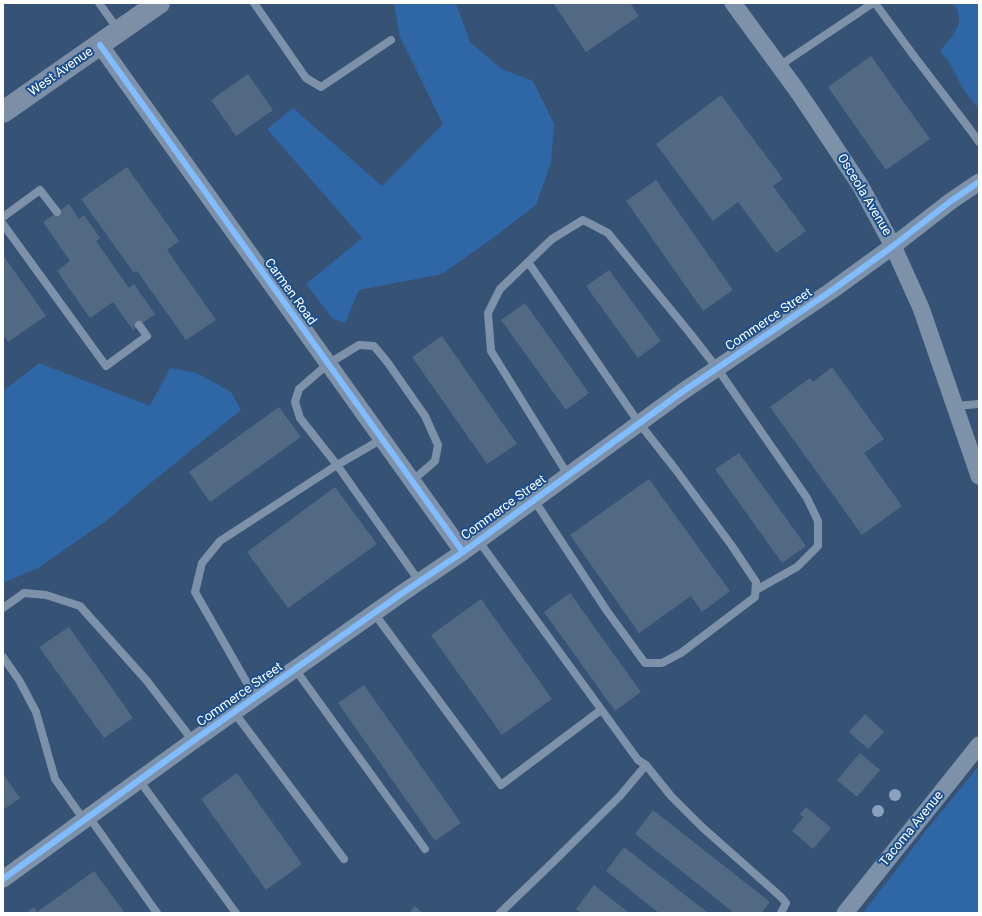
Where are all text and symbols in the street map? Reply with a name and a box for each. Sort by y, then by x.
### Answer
street label: West Avenue [26,44,96,100]
street label: Osceola Avenue [833,151,895,239]
street label: Carmen Road [261,256,319,328]
street label: Commerce Street [723,285,815,355]
street label: Commerce Street [459,472,549,544]
street label: Commerce Street [194,660,286,730]
street label: Tacoma Avenue [877,788,947,870]

